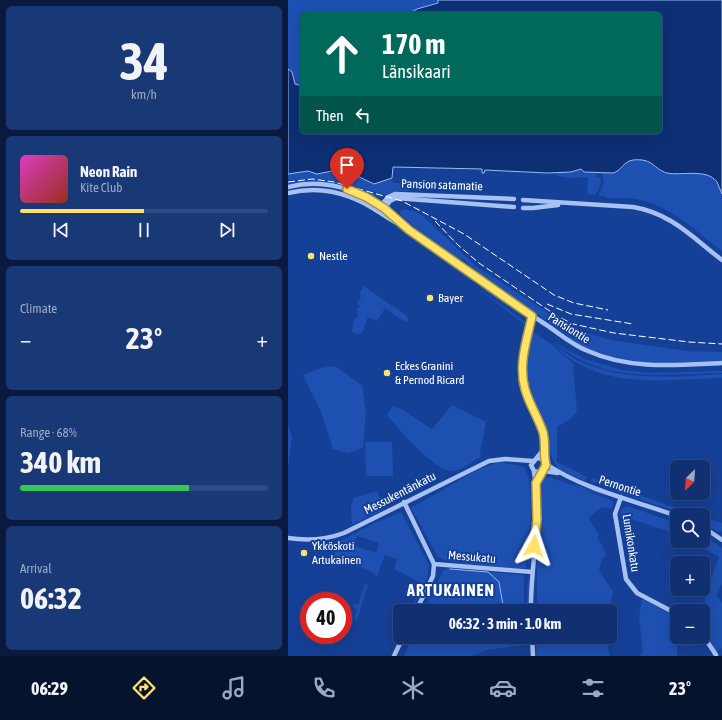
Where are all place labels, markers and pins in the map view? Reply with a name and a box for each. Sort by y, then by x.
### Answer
pin [330,148,364,189]
place label: Nestle [319,249,348,263]
marker: Nestle [306,251,316,261]
place label: Bayer [438,291,464,305]
marker: Bayer [425,293,435,303]
place label: Eckes Granini & Pernod Ricard [395,359,464,387]
marker: Eckes Granini & Pernod Ricard [382,368,392,378]
place label: Ykköskoti Artukainen [312,539,361,567]
marker: Ykköskoti Artukainen [299,548,309,558]

